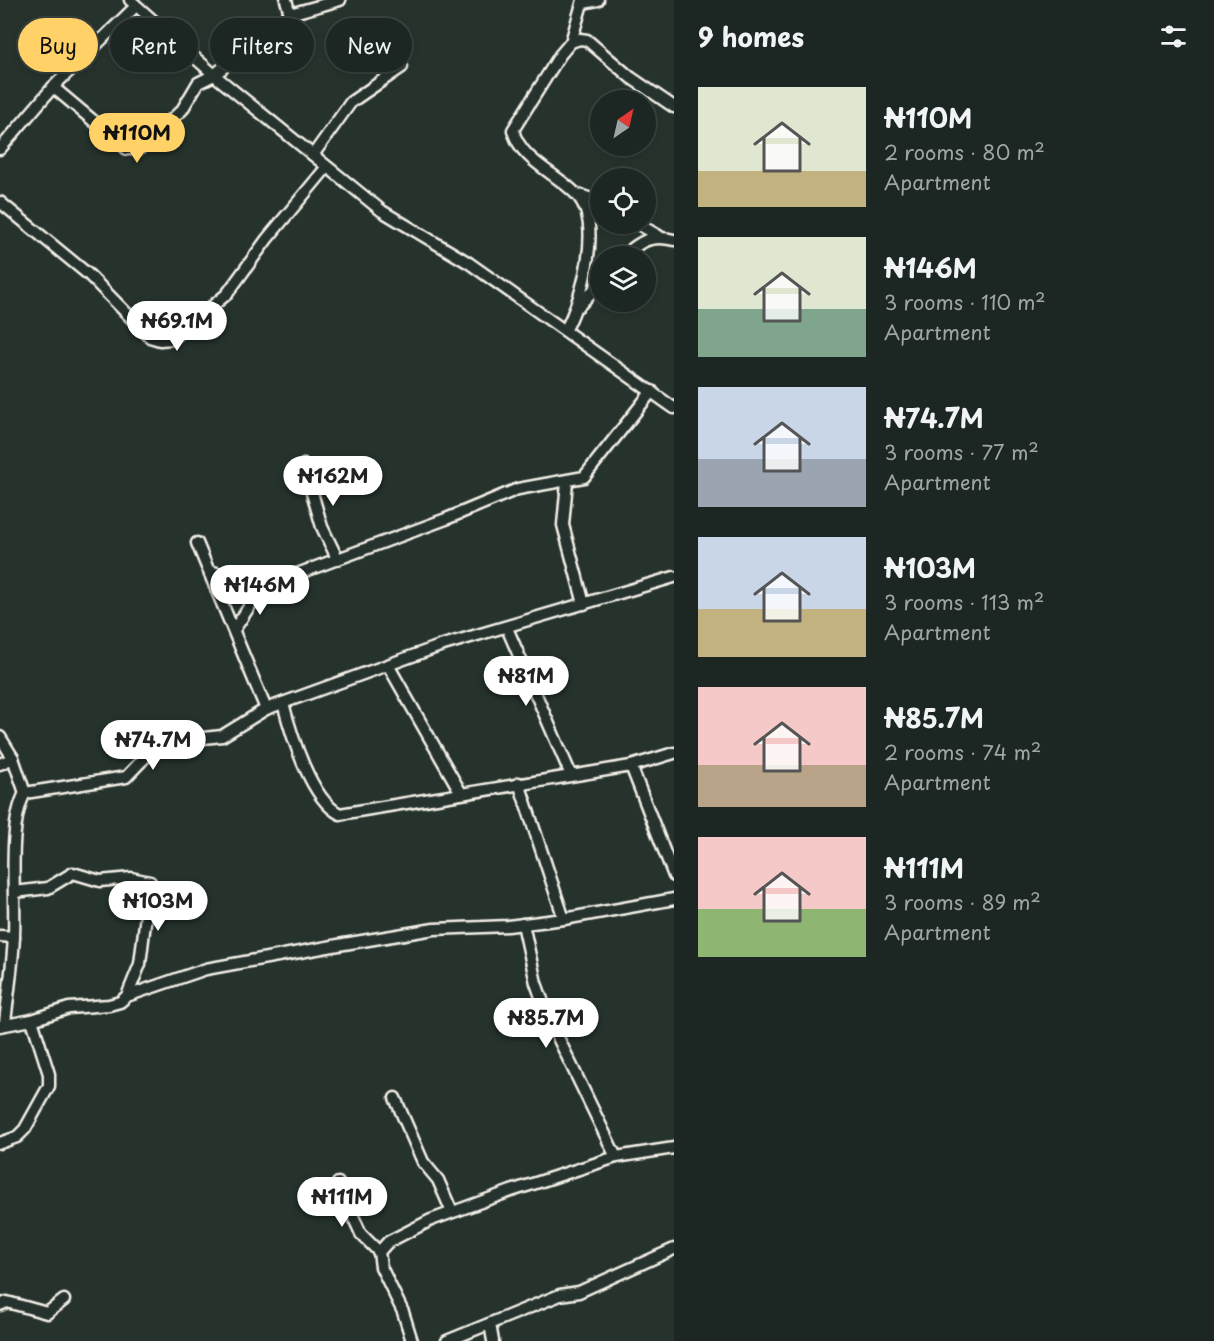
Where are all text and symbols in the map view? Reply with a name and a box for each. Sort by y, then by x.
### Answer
text: 9 homes [698,17,804,56]
chip: Buy [18,18,98,72]
chip: Rent [110,18,198,72]
chip: Filters [210,18,314,72]
chip: New [326,18,412,72]
icon: filters [1157,20,1190,53]
north arrow [590,90,656,156]
map controls [590,90,656,312]
text: ₦110M [884,98,972,137]
icon: home [746,111,818,183]
pin: ₦110M [95,113,179,164]
text: ₦110M [103,117,171,147]
text: 2 rooms · 80 m² [884,137,1045,167]
text: Apartment [884,167,991,197]
button: locate [590,168,656,234]
button: layers [590,246,656,312]
text: ₦146M [884,248,977,287]
icon: home [746,261,818,333]
text: 3 rooms · 110 m² [884,287,1046,317]
pin: ₦69.1M [128,301,226,352]
text: ₦69.1M [141,305,213,335]
text: Apartment [884,317,991,347]
text: ₦74.7M [884,398,984,437]
icon: home [746,411,818,483]
text: 3 rooms · 77 m² [884,437,1039,467]
pin: ₦162M [291,456,375,507]
text: ₦162M [297,460,369,490]
text: Apartment [884,467,991,497]
text: ₦103M [884,548,976,587]
icon: home [746,561,818,633]
pin: ₦146M [218,565,302,616]
text: ₦146M [224,569,296,599]
text: 3 rooms · 113 m² [884,587,1044,617]
text: Apartment [884,617,991,647]
pin: ₦81M [490,656,562,707]
text: ₦81M [498,660,554,690]
text: ₦85.7M [884,698,984,737]
icon: home [746,711,818,783]
pin: ₦74.7M [104,720,202,771]
text: ₦74.7M [115,724,191,754]
text: 2 rooms · 74 m² [884,737,1041,767]
text: Apartment [884,767,991,797]
text: ₦111M [884,848,964,887]
icon: home [746,861,818,933]
pin: ₦103M [116,881,200,932]
text: ₦103M [123,885,193,915]
text: 3 rooms · 89 m² [884,887,1041,917]
text: Apartment [884,917,991,947]
pin: ₦85.7M [497,998,595,1049]
text: ₦85.7M [508,1002,584,1032]
pin: ₦111M [300,1177,384,1228]
text: ₦111M [311,1181,373,1211]

